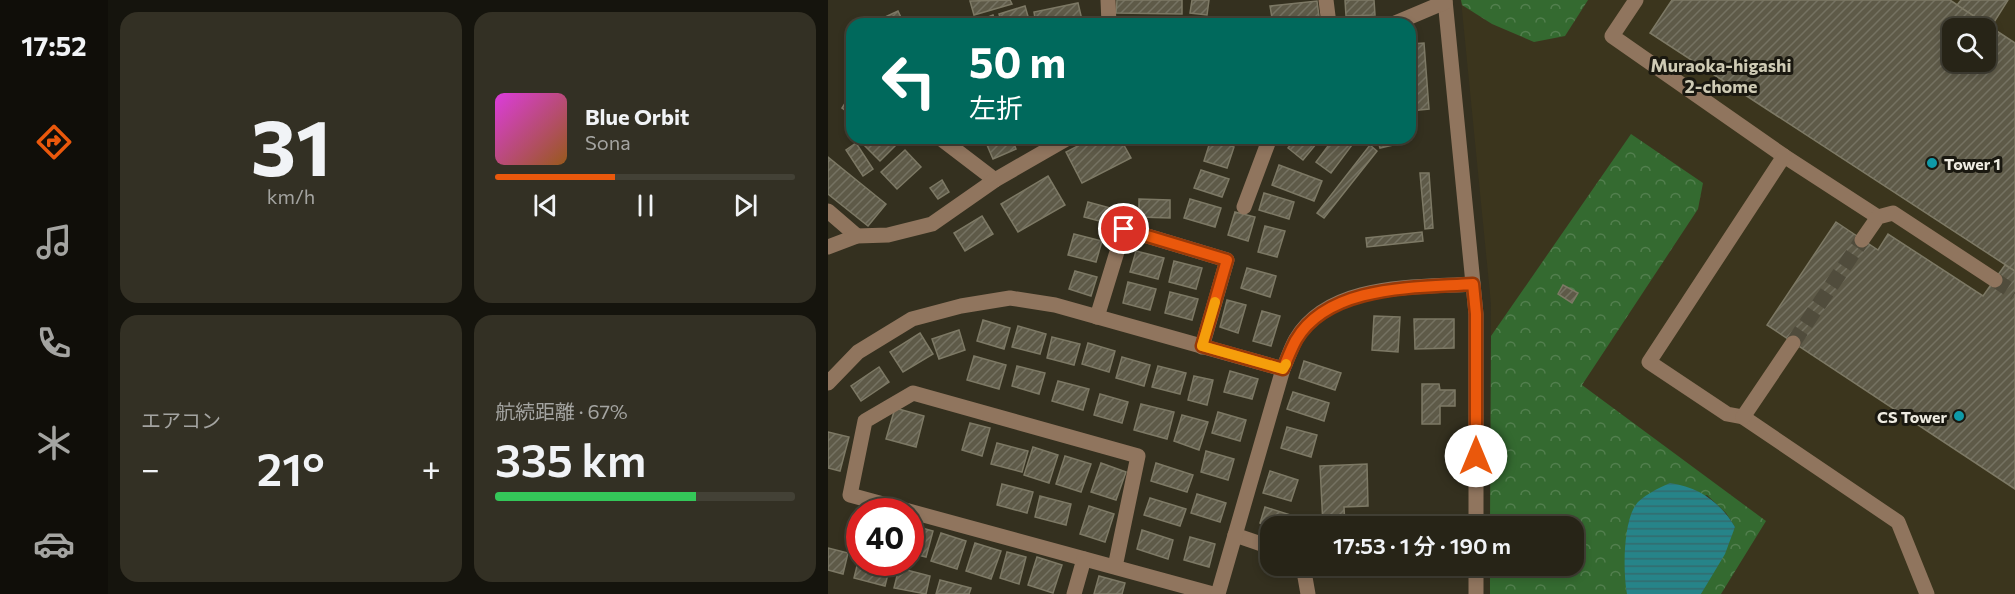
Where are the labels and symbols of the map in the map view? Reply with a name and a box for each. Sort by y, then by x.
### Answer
district label: Muraoka-higashi 2-chome [1650,54,1792,97]
place label: Tower 1 [1944,154,2001,173]
marker: Tower 1 [1925,156,1939,170]
pin [1098,203,1149,254]
place label: CS Tower [1877,407,1947,426]
marker: CS Tower [1952,409,1966,423]
position arrow [1444,424,1508,488]
speed limit sign: 40 [846,498,924,576]

